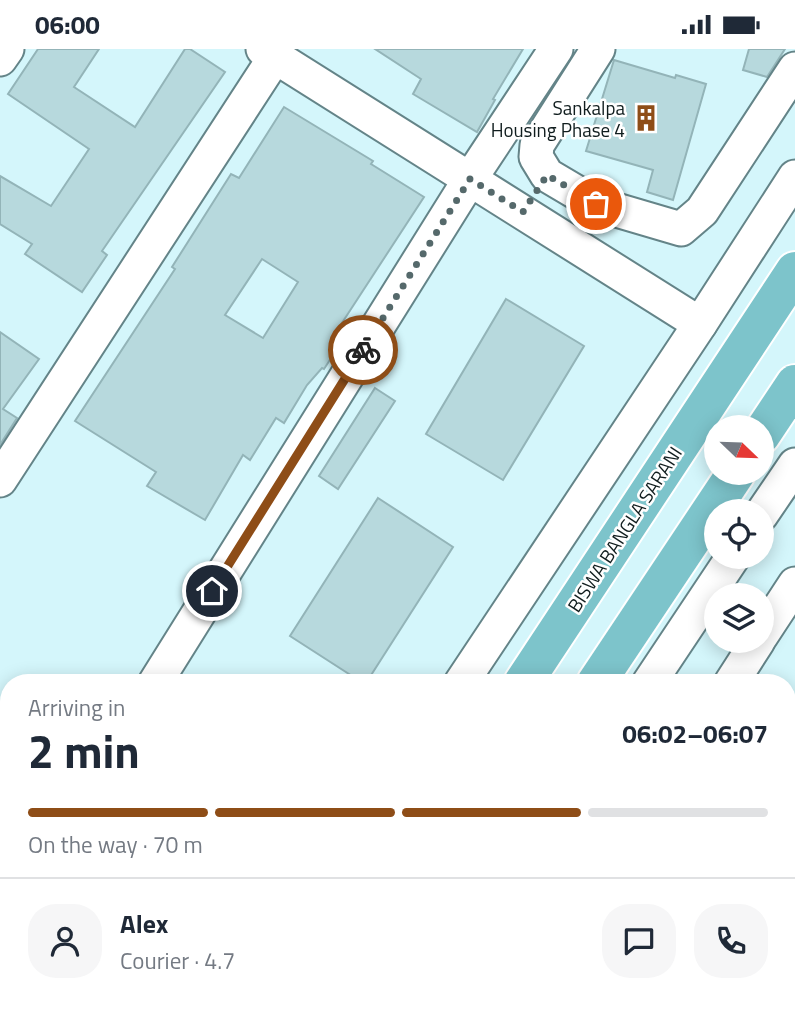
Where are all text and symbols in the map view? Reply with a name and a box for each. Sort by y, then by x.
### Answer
text: 06:00 [35,5,100,44]
place label: Sankalpa Housing Phase 4 [491,93,625,144]
building icon: Sankalpa Housing Phase 4 [631,103,661,133]
pin [566,174,626,234]
icon: bag [577,185,615,223]
courier [328,315,398,385]
icon: bike [344,331,382,369]
north arrow [704,415,774,485]
map controls [704,415,774,653]
street label: BISWA BANGLA SARANI [559,440,689,618]
button: locate [704,499,774,569]
pin [182,561,242,621]
icon: home [193,572,231,610]
button: layers [704,583,774,653]
text: Arriving in [28,690,125,725]
text: 06:02–06:07 [622,714,768,753]
text: 2 min [28,716,140,786]
text: On the way · 70 m [28,827,203,862]
button: person [28,904,102,978]
text: Alex [120,904,168,943]
button: chat [602,904,676,978]
button: phone [694,904,768,978]
text: Courier · 4.7 [120,943,235,978]

